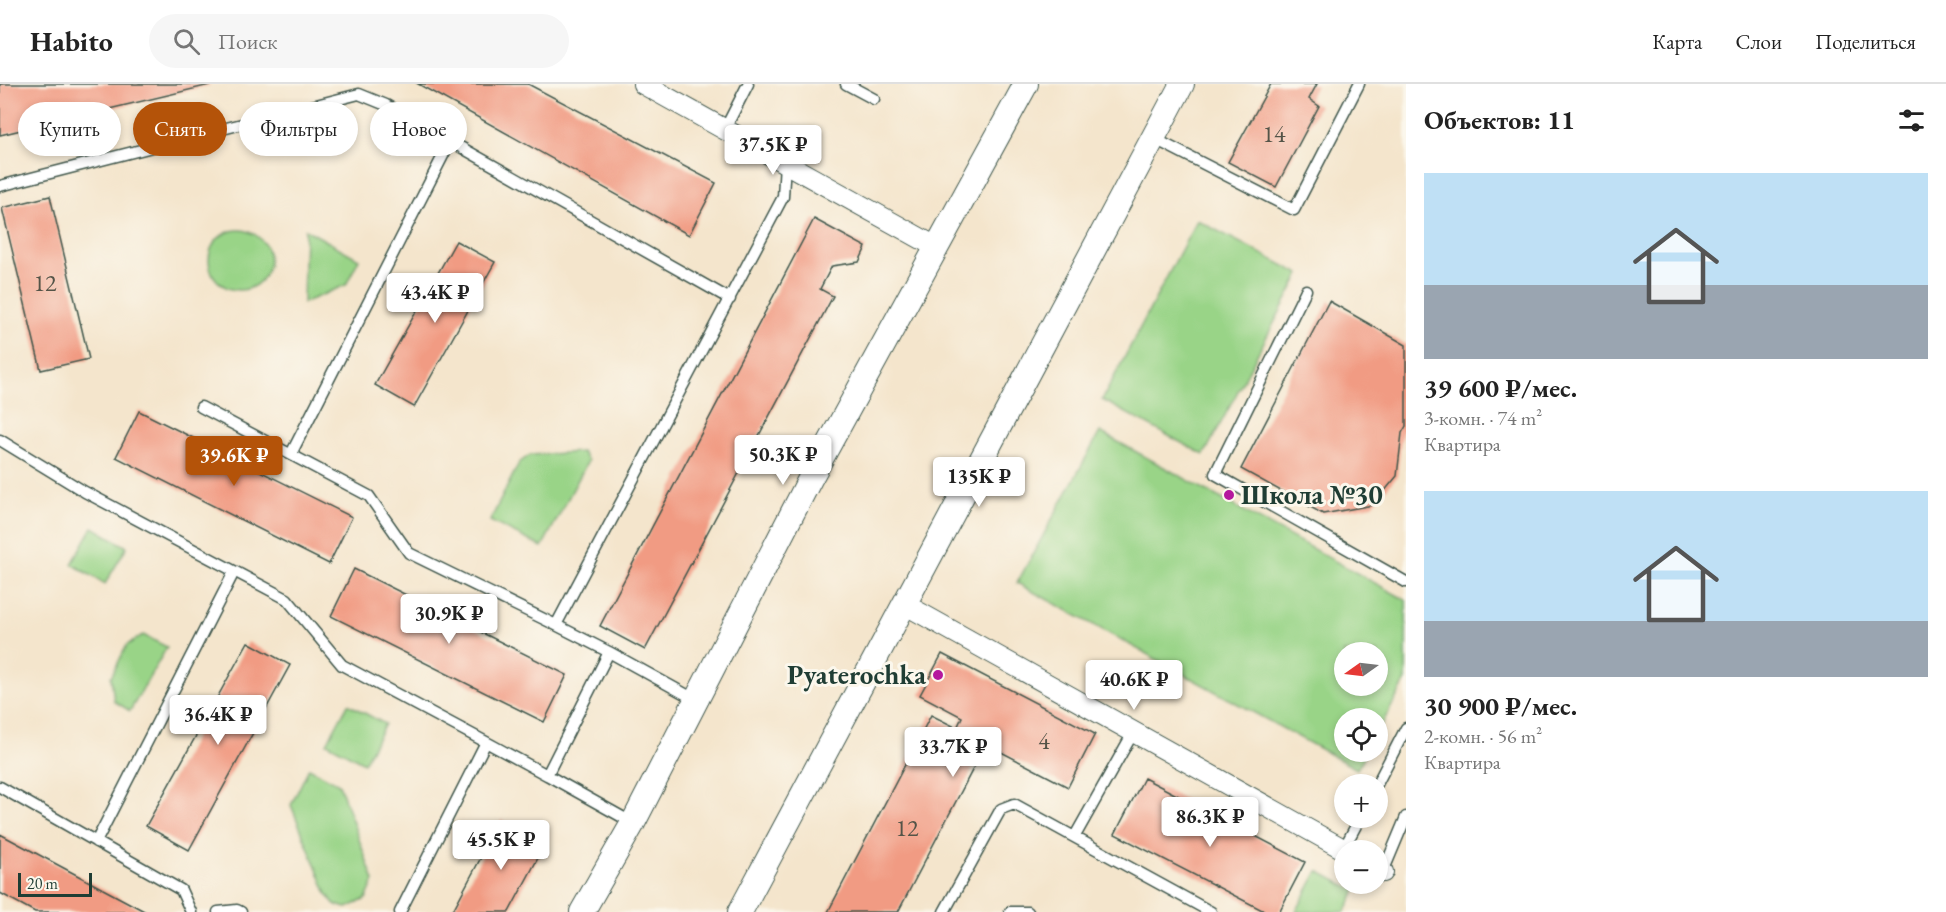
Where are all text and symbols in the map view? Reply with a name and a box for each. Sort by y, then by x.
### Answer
search box [149,14,569,68]
text: Habito [30,23,113,59]
icon: search [170,25,203,58]
text: Поиск [218,27,278,56]
text: Карта [1652,28,1702,55]
text: Слои [1735,28,1782,55]
text: Поделиться [1815,28,1916,55]
chip: Купить [18,102,121,156]
chip: Снять [133,102,227,156]
chip: Фильтры [239,102,358,156]
chip: Новое [370,102,467,156]
text: Объектов: 11 [1424,103,1575,137]
icon: filters [1895,104,1928,137]
house number: 14 [1262,118,1286,149]
pin: 37.5K ₽ [718,125,828,176]
text: 37.5K ₽ [739,131,807,157]
icon: home [1622,212,1730,320]
house number: 12 [33,267,57,298]
pin: 43.4K ₽ [380,273,490,324]
text: 43.4K ₽ [401,279,469,305]
text: 39 600 ₽/мес. [1424,371,1577,405]
text: 3-комн. · 74 m² [1424,405,1542,431]
text: Квартира [1424,431,1501,457]
pin: 50.3K ₽ [728,435,838,486]
pin: 39.6K ₽ [179,436,289,487]
text: 50.3K ₽ [749,441,817,467]
text: 39.6K ₽ [200,442,268,468]
pin: 135K ₽ [930,457,1028,508]
text: 135K ₽ [947,463,1011,489]
place label: Школа №30 [1241,477,1383,512]
marker: Школа №30 [1222,488,1236,502]
icon: home [1622,530,1730,638]
pin: 30.9K ₽ [394,594,504,645]
text: 30.9K ₽ [415,600,483,626]
north arrow [1334,642,1388,696]
map controls [1334,642,1388,894]
place label: Pyaterochka [787,657,926,692]
pin: 40.6K ₽ [1079,660,1189,711]
text: 40.6K ₽ [1100,666,1168,692]
marker: Pyaterochka [931,668,945,682]
text: 30 900 ₽/мес. [1424,689,1577,723]
pin: 36.4K ₽ [163,695,273,746]
text: 36.4K ₽ [184,701,252,727]
button: locate [1334,708,1388,762]
text: 2-комн. · 56 m² [1424,723,1542,749]
house number: 4 [1038,725,1050,756]
pin: 33.7K ₽ [898,727,1008,778]
text: 33.7K ₽ [919,733,987,759]
text: Квартира [1424,749,1501,775]
button: + [1334,774,1388,828]
pin: 86.3K ₽ [1155,797,1265,848]
text: 86.3K ₽ [1176,803,1244,829]
house number: 12 [895,812,919,843]
pin: 45.5K ₽ [446,820,556,871]
text: 45.5K ₽ [467,826,535,852]
button: − [1334,840,1388,894]
scale bar [18,870,92,898]
text: 20 m [27,873,58,894]

